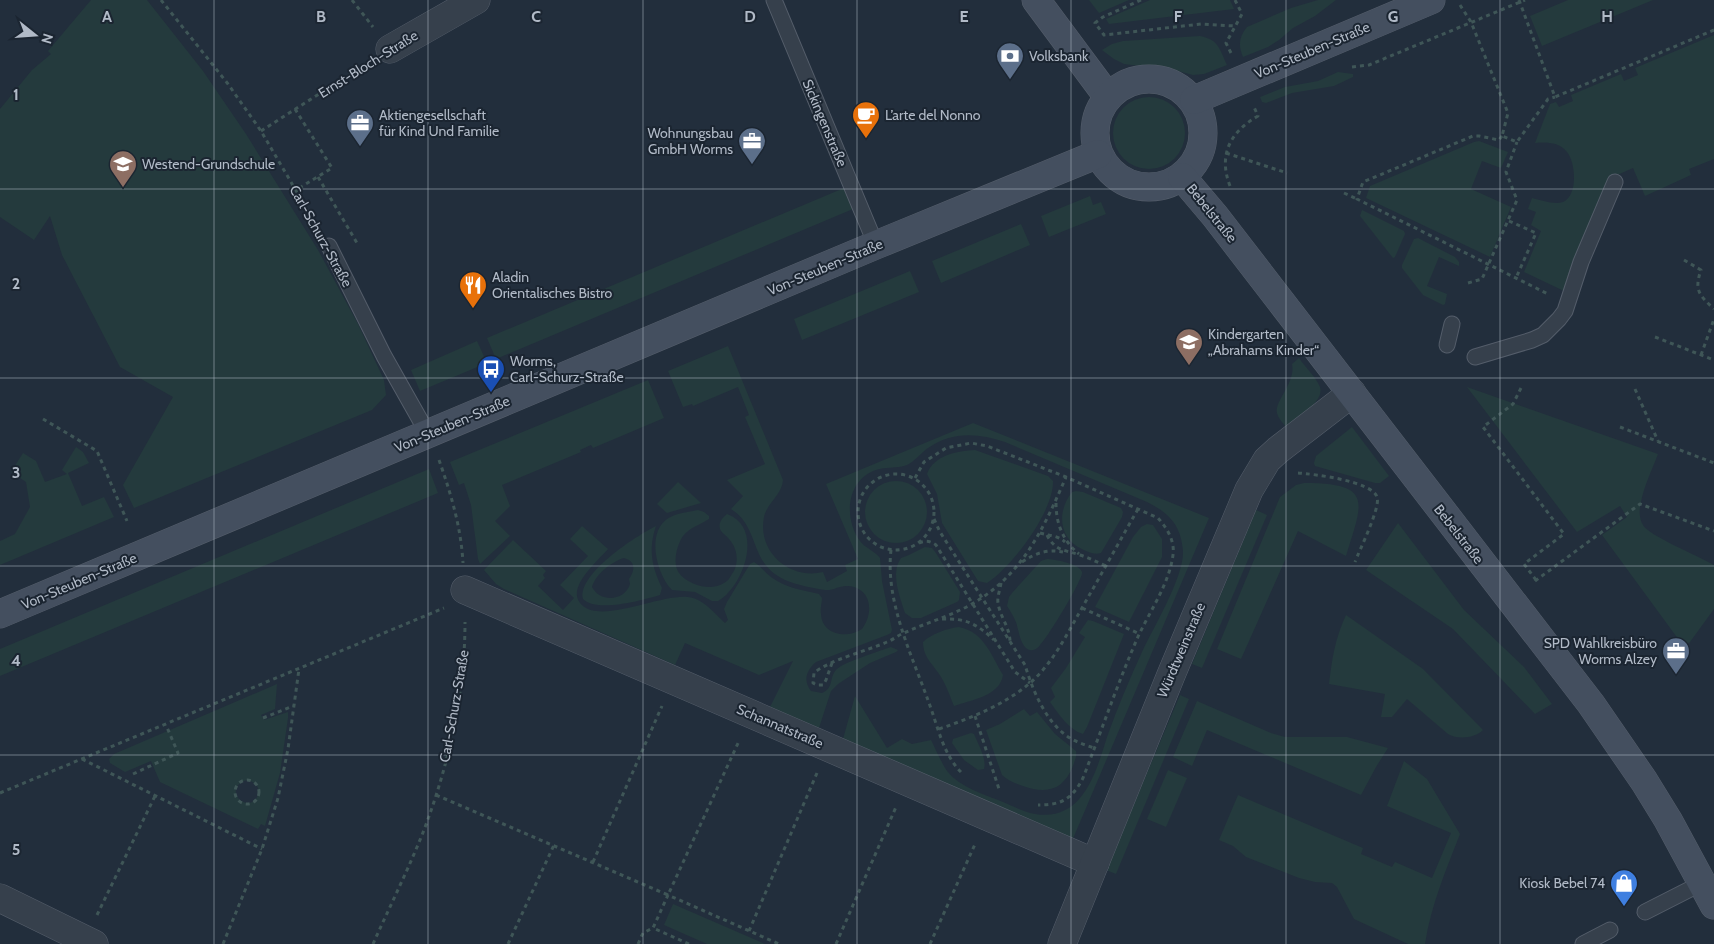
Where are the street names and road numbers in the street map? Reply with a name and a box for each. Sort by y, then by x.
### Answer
street label: Von-Steuben-Straße [1252,18,1372,82]
street label: Ernst-Bloch-Straße [315,26,421,102]
street label: Sickingenstraße [799,77,851,169]
street label: Bebelstraße [1183,180,1241,246]
street label: Carl-Schurz-Straße [286,182,356,290]
street label: Von-Steuben-Straße [765,235,885,299]
street label: Von-Steuben-Straße [392,392,512,456]
street label: Bebelstraße [1430,501,1488,567]
street label: Von-Steuben-Straße [19,549,139,613]
street label: Würdtweinstraße [1153,600,1209,700]
street label: Carl-Schurz-Straße [435,648,473,764]
street label: Schannatstraße [734,700,826,752]

